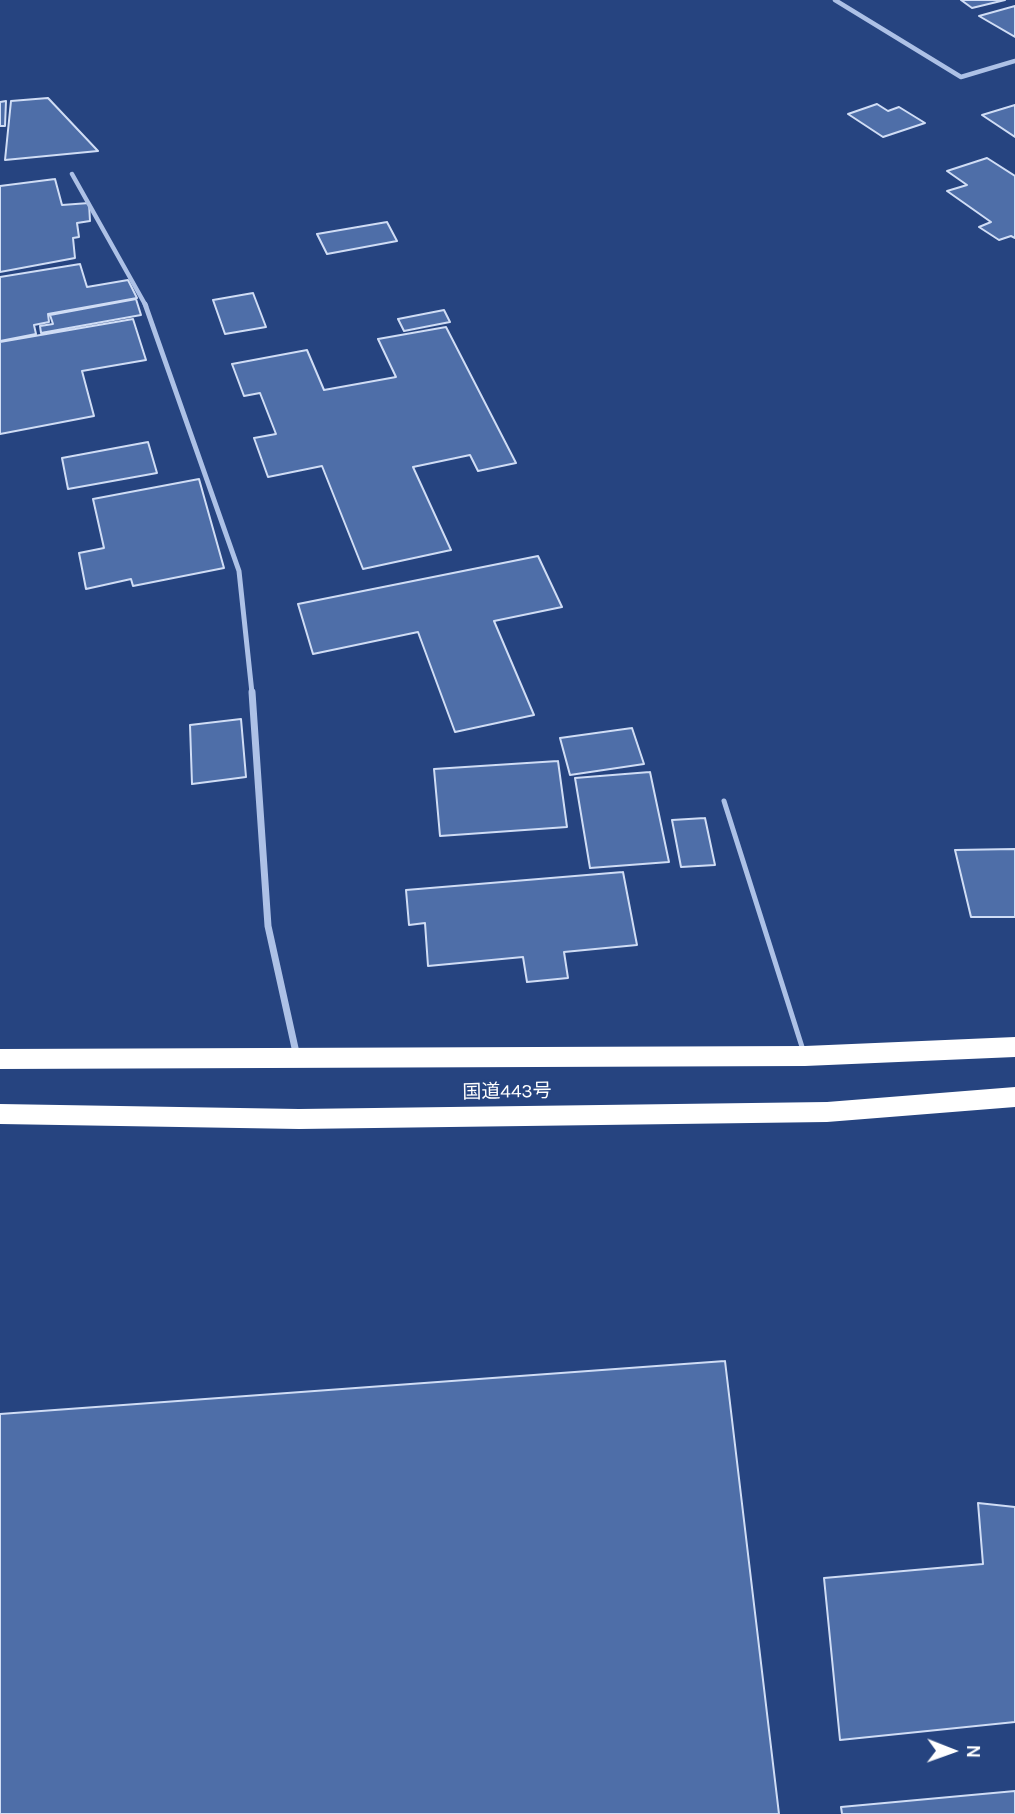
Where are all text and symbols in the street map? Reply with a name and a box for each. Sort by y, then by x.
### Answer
street label: 国道443号 [462,1080,552,1104]
north arrow [917,1716,987,1786]
text: N [962,1744,984,1758]

